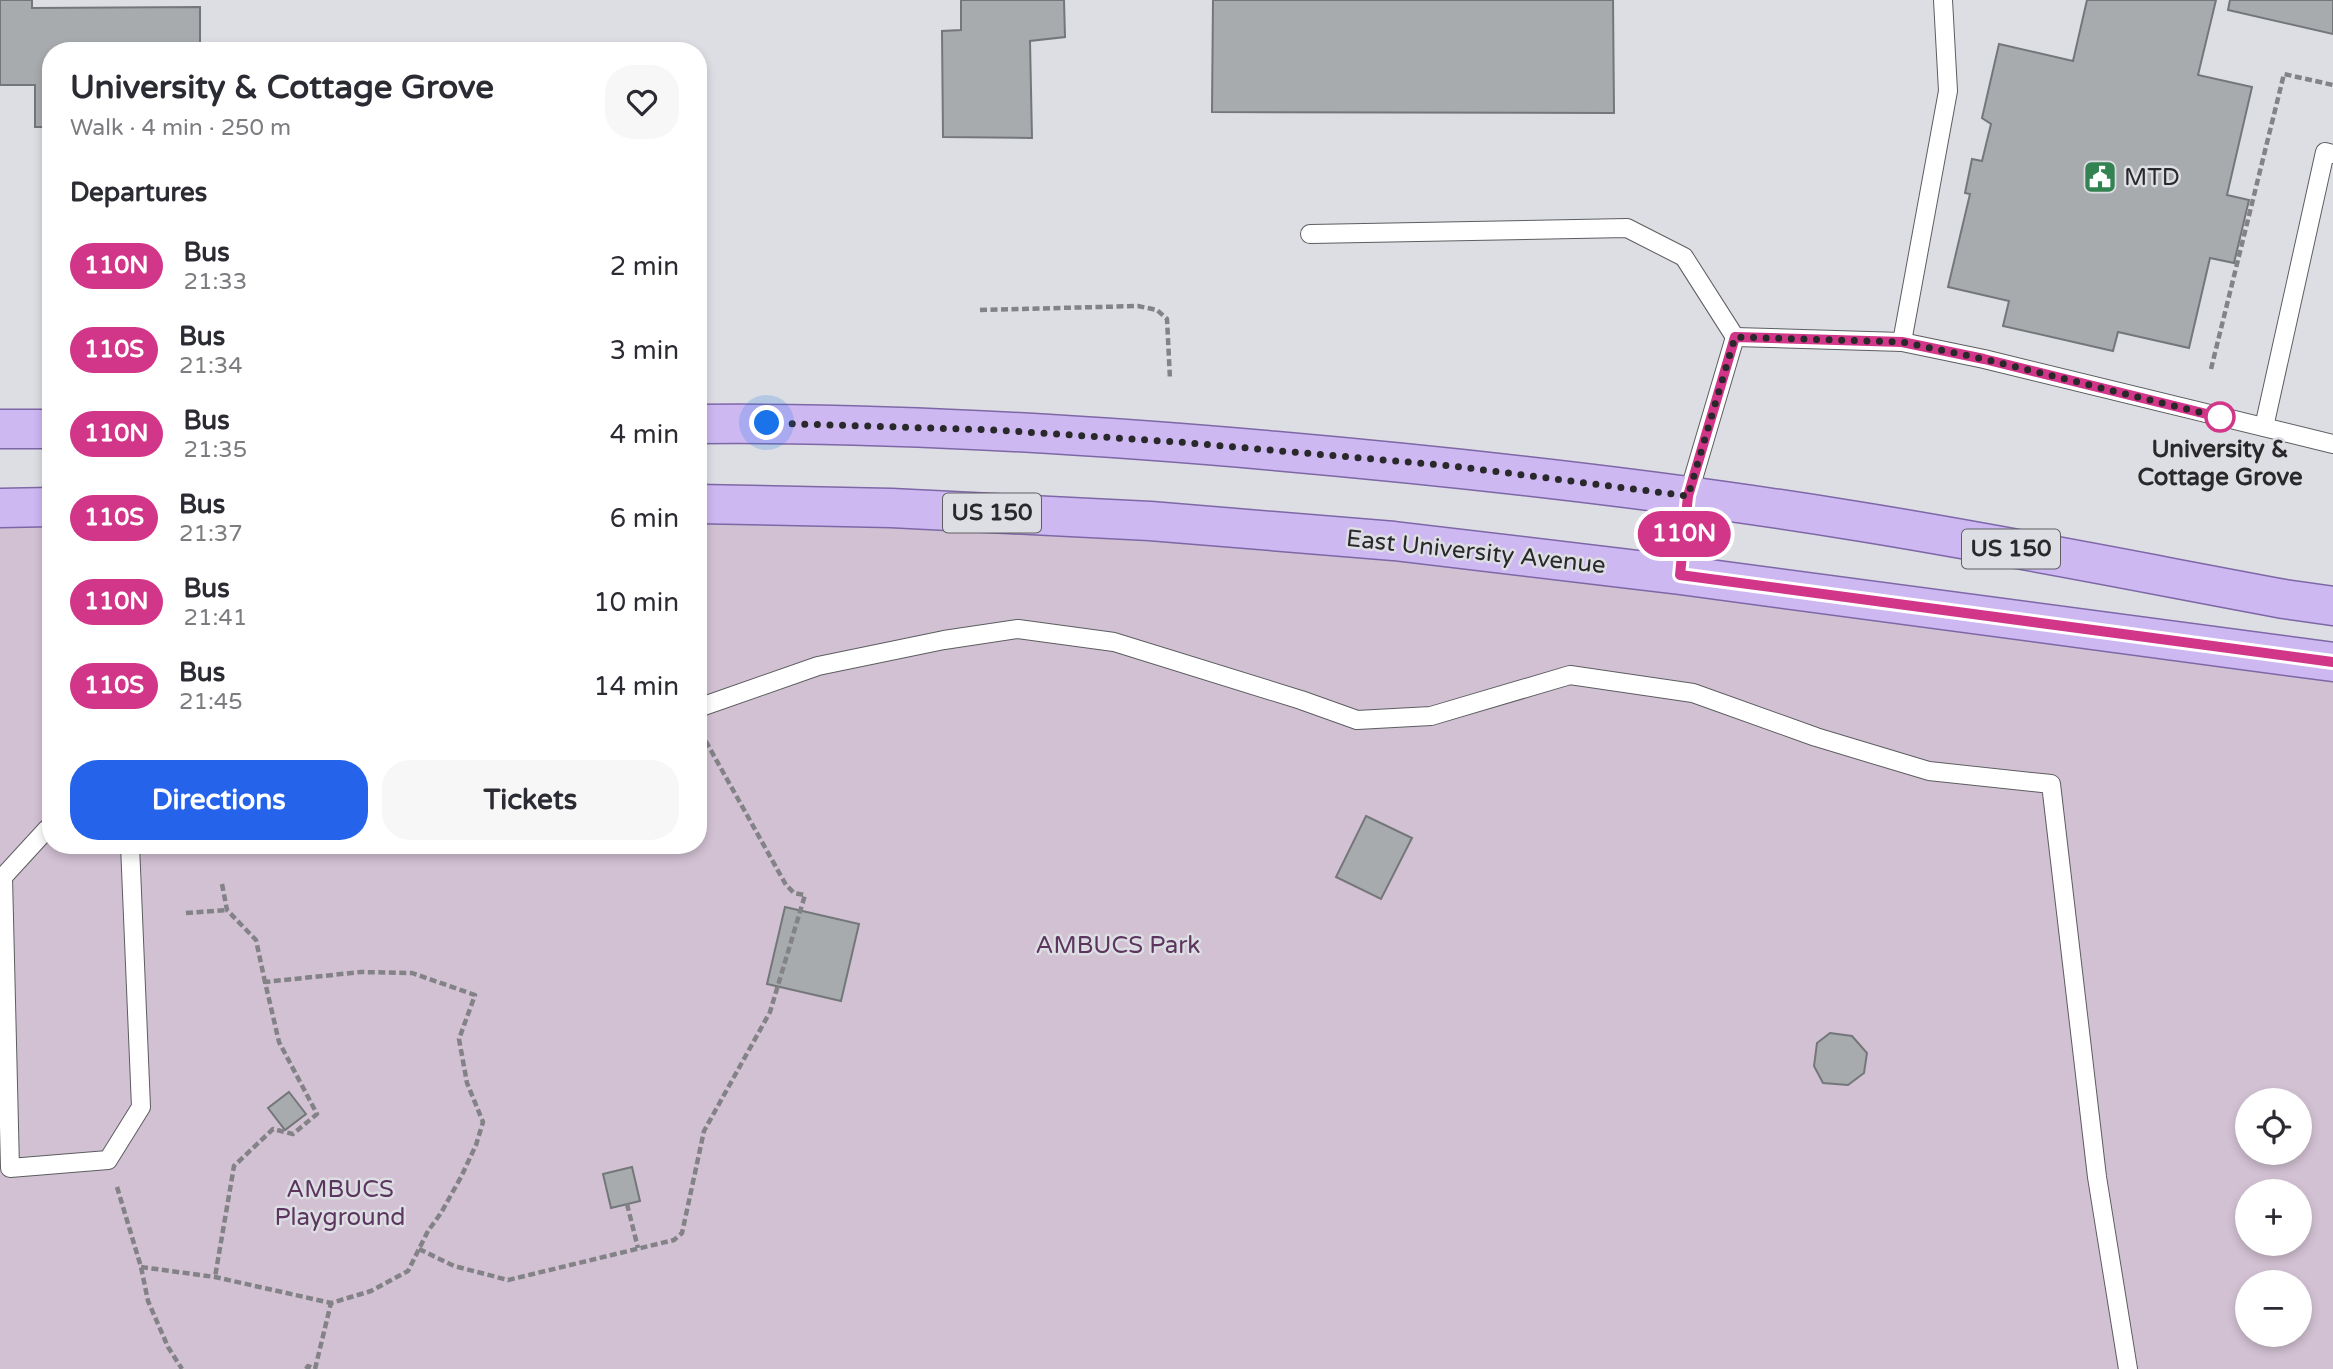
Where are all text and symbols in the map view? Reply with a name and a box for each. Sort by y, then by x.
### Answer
button: heart [605,65,679,139]
text: University & Cottage Grove [70,68,494,107]
text: Walk · 4 min · 250 m [70,114,291,142]
public building icon: MTD [2081,158,2119,196]
place label: MTD [2124,163,2180,192]
text: Departures [70,177,207,208]
text: Bus [184,237,230,268]
text: 110N [84,251,149,280]
text: 2 min [610,251,679,282]
text: 21:33 [184,268,247,296]
text: Bus [179,321,225,352]
text: 110S [84,335,144,364]
text: 3 min [610,335,679,366]
text: 21:34 [179,352,243,380]
marker: University & Cottage Grove [2205,402,2235,432]
text: Bus [184,405,230,436]
your location [749,405,784,440]
text: 110N [84,419,149,448]
text: 4 min [610,419,679,450]
place label: University & Cottage Grove [2137,435,2303,492]
text: 21:35 [184,436,247,464]
text: Bus [179,489,225,520]
road number: US 150 [943,494,1041,533]
text: 110S [84,503,144,532]
text: 6 min [610,503,679,534]
line badge: 110N [1635,511,1733,557]
text: 110N [1652,519,1716,548]
text: 21:37 [179,520,243,548]
street label: East University Avenue [1345,524,1607,580]
road number: US 150 [1962,530,2060,568]
text: Bus [184,573,230,604]
text: 110N [84,587,149,616]
text: 10 min [593,587,679,618]
text: 21:41 [184,604,247,632]
text: Bus [179,657,225,688]
text: 110S [84,671,144,700]
text: 14 min [593,671,679,702]
text: 21:45 [179,688,243,716]
button: Directions [70,760,368,840]
button: Tickets [382,760,679,840]
park label: AMBUCS Park [1036,931,1200,960]
map controls [2235,1088,2312,1347]
button: locate [2235,1088,2312,1165]
park label: AMBUCS Playground [275,1175,405,1232]
button: + [2235,1179,2312,1256]
button: − [2235,1270,2312,1347]

